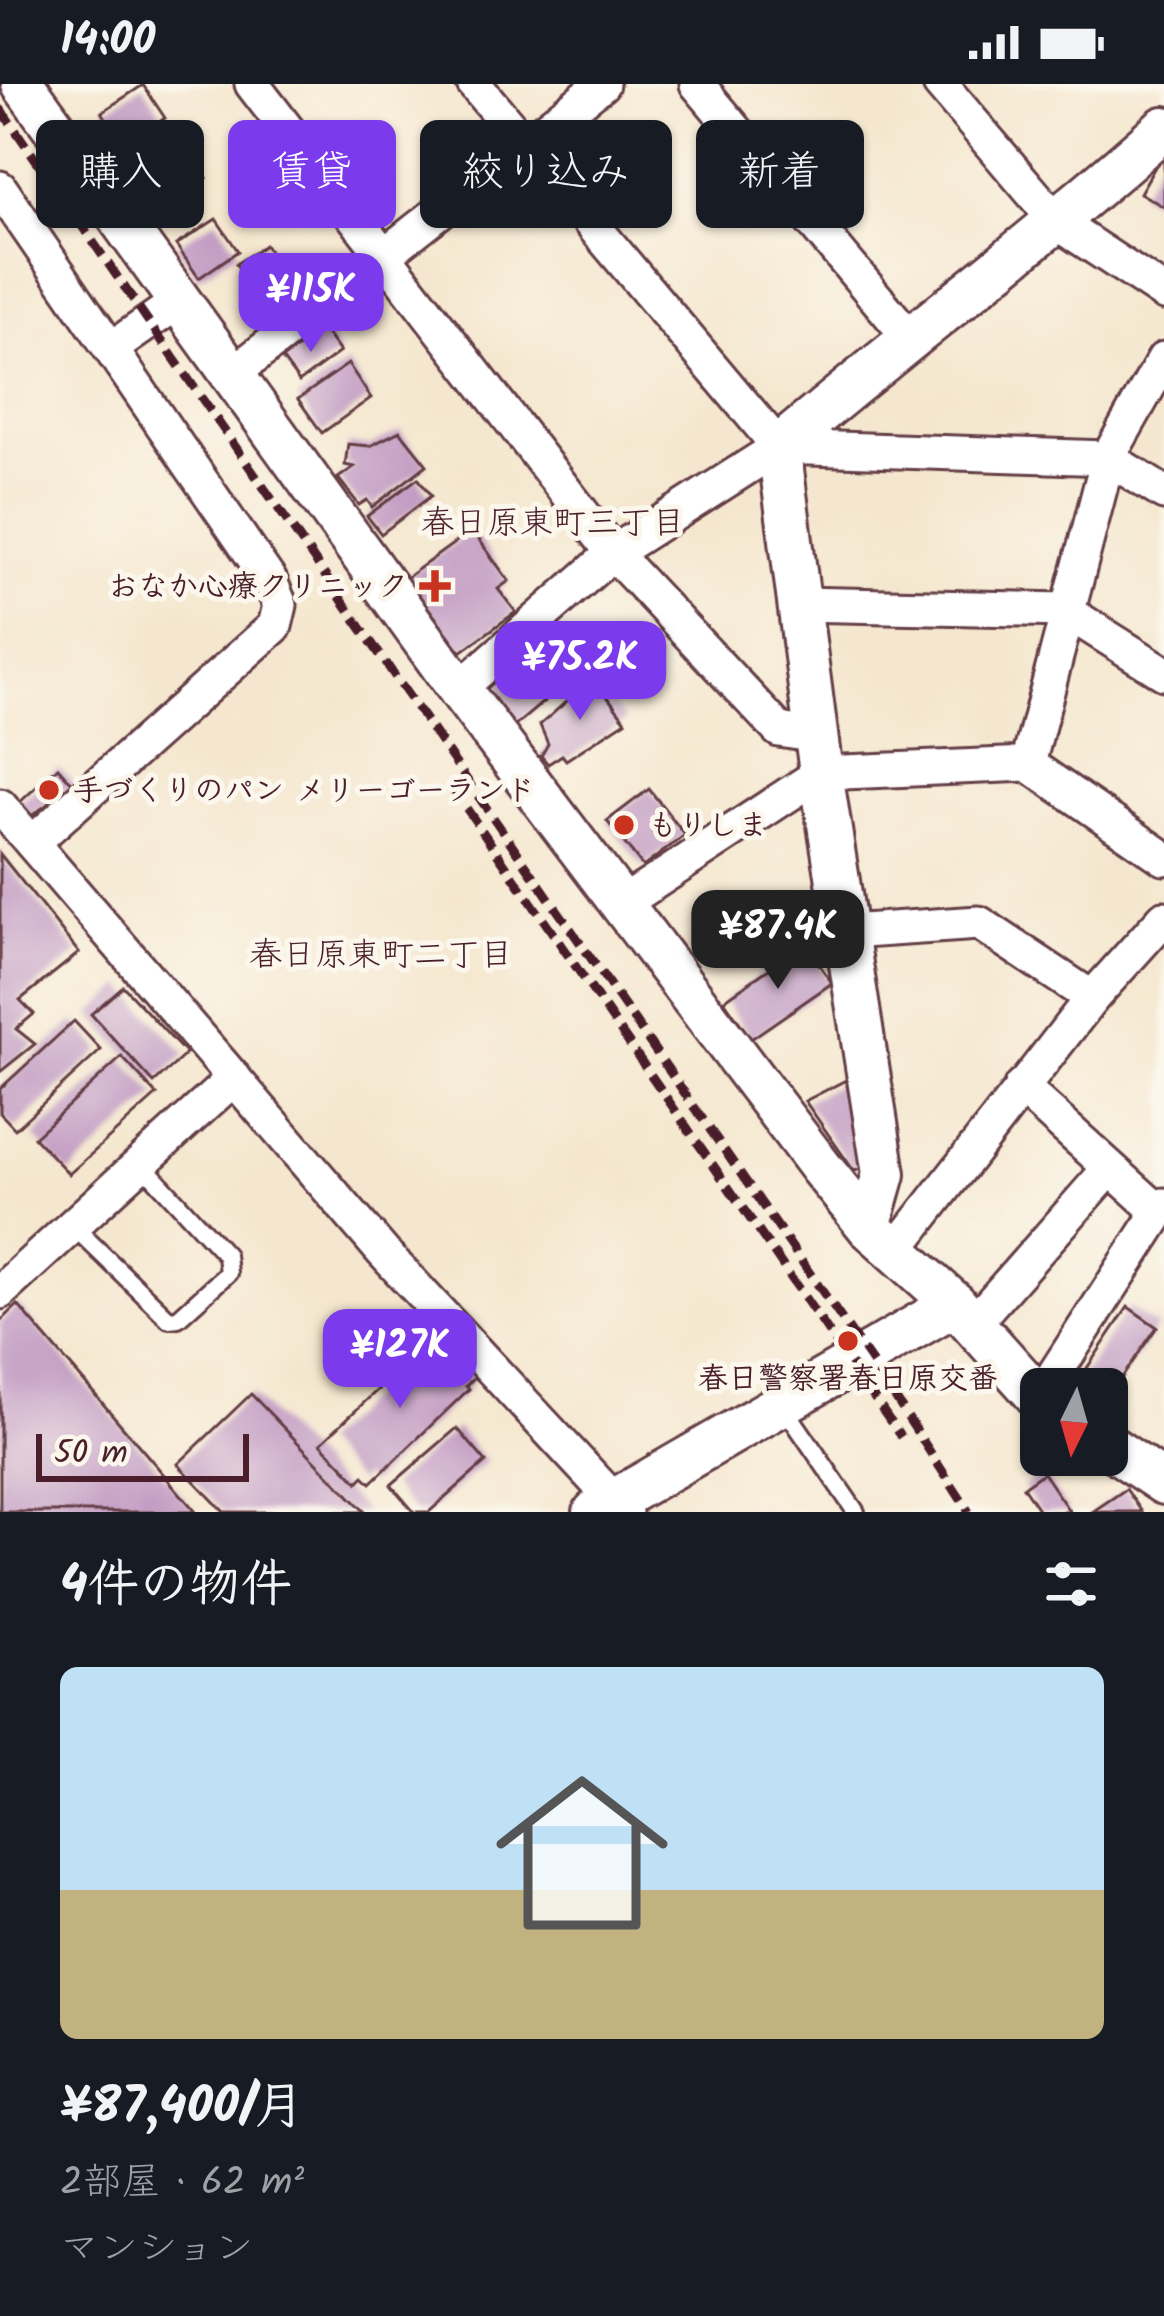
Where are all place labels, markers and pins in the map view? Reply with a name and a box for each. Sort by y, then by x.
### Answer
pin: ¥115K [227,253,395,355]
place label: おなか心療クリニック [108,564,408,612]
marker: おなか心療クリニック [419,570,451,602]
pin: ¥75.2K [482,621,678,723]
place label: 手づくりのパン メリーゴーランド [73,768,535,816]
marker: 手づくりのパン メリーゴーランド [36,777,62,803]
place label: もりしま [648,803,768,851]
marker: もりしま [611,812,637,838]
pin: ¥87.4K [680,890,876,992]
pin: ¥127K [316,1309,484,1411]
marker: 春日警察署春日原交番 [835,1328,861,1354]
place label: 春日警察署春日原交番 [698,1356,998,1404]

